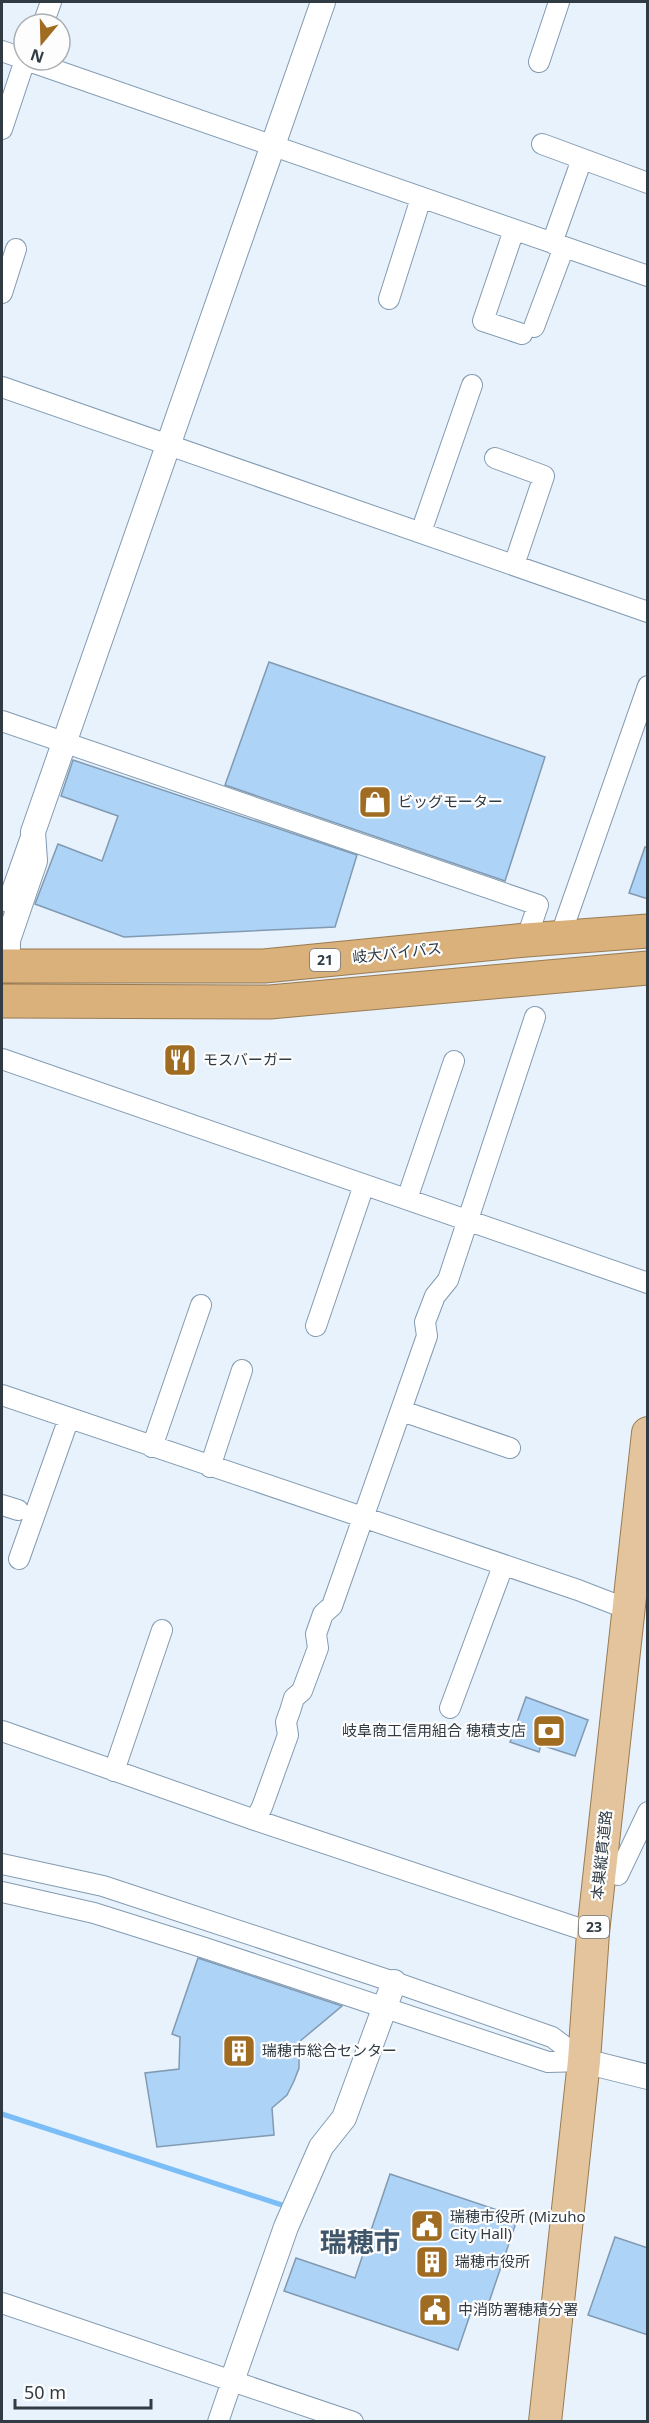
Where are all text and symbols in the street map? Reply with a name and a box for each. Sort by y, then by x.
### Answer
north arrow [12,12,72,72]
text: N [27,44,47,69]
shop icon: ビッグモーター [357,784,393,820]
place label: ビッグモーター [398,791,503,811]
street label: 岐大バイパス [351,937,443,967]
road number: 21 [310,949,340,971]
restaurant icon: モスバーガー [162,1042,198,1078]
place label: モスバーガー [203,1049,293,1069]
bank icon: 岐阜商工信用組合 穂積支店 [531,1713,567,1749]
place label: 岐阜商工信用組合 穂積支店 [342,1720,526,1740]
street label: 本巣縦貫道路 [586,1809,616,1901]
road number: 23 [579,1916,609,1938]
building icon: 瑞穂市総合センター [221,2033,257,2069]
place label: 瑞穂市総合センター [262,2040,397,2060]
place label: 瑞穂市役所 (Mizuho City Hall) [450,2206,586,2243]
public building icon: 瑞穂市役所 (Mizuho City Hall) [409,2208,445,2244]
district label: 瑞穂市 [320,2223,401,2260]
building icon: 瑞穂市役所 [414,2244,450,2280]
place label: 瑞穂市役所 [455,2251,530,2271]
public building icon: 中消防署穂積分署 [417,2292,453,2328]
place label: 中消防署穂積分署 [458,2299,578,2319]
scale bar [15,2372,152,2410]
text: 50 m [24,2380,66,2404]

